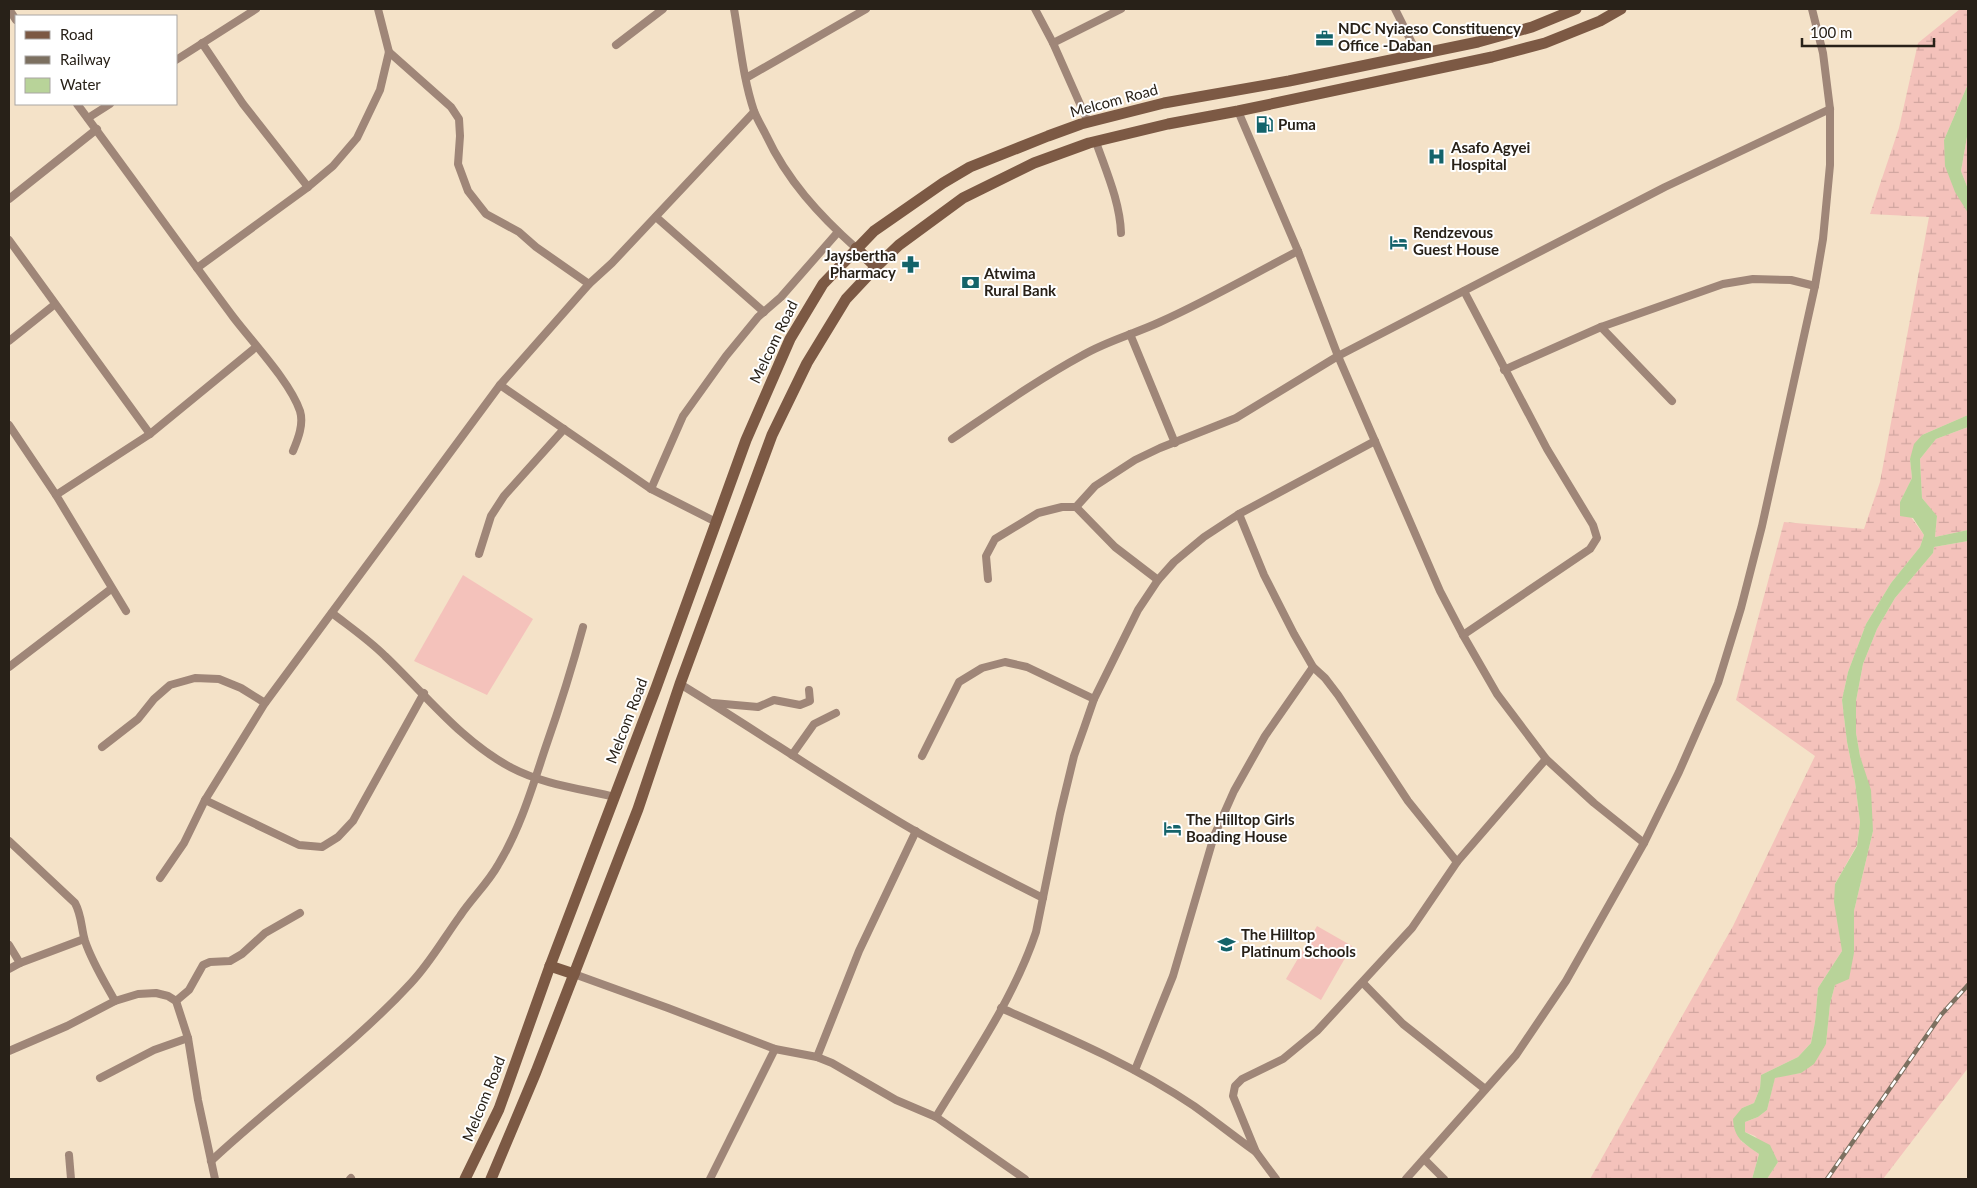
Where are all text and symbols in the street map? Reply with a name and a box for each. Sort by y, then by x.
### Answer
legend [15,15,178,105]
scale bar [1802,15,1934,47]
place label: NDC Nyiaeso Constituency Office -Daban [1338,19,1521,54]
text: 100 m [1810,23,1852,41]
text: Road [60,25,93,43]
office icon: NDC Nyiaeso Constituency Office -Daban [1314,28,1334,48]
text: Railway [60,50,111,68]
text: Water [60,75,101,93]
street label: Melcom Road [1068,80,1160,120]
fuel station icon: Puma [1254,115,1274,135]
place label: Puma [1278,115,1316,133]
place label: Asafo Agyei Hospital [1450,138,1530,173]
hospital icon: Asafo Agyei Hospital [1427,147,1447,167]
place label: Rendzevous Guest House [1413,223,1499,258]
hotel icon: Rendzevous Guest House [1389,232,1409,252]
place label: Jaysbertha Pharmacy [824,246,896,281]
pharmacy icon: Jaysbertha Pharmacy [900,255,920,275]
place label: Atwima Rural Bank [983,264,1057,299]
bank icon: Atwima Rural Bank [960,273,980,293]
street label: Melcom Road [745,297,801,386]
street label: Melcom Road [602,675,651,766]
place label: The Hilltop Girls Boading House [1186,810,1295,845]
hotel icon: The Hilltop Girls Boading House [1162,819,1182,839]
place label: The Hilltop Platinum Schools [1241,925,1356,960]
school or university icon: The Hilltop Platinum Schools [1217,934,1237,954]
street label: Melcom Road [458,1053,508,1144]

